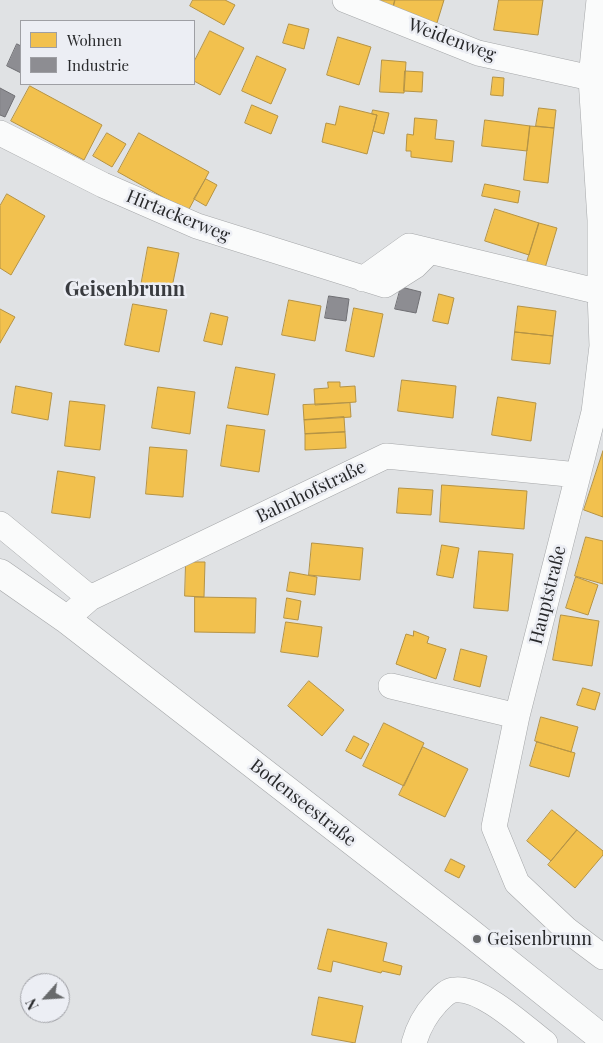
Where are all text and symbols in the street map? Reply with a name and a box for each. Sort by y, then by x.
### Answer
street label: Weidenweg [405,14,499,66]
legend [20,20,195,85]
text: Wohnen [67,30,122,50]
text: Industrie [67,55,129,75]
street label: Hirtackerweg [123,185,233,247]
district label: Geisenbrunn [65,278,185,302]
street label: Bahnhofstraße [253,456,369,528]
street label: Hauptstraße [525,543,571,647]
street label: Bodenseestraße [246,755,360,851]
place label: Geisenbrunn [487,928,592,950]
marker: Geisenbrunn [471,933,483,945]
north arrow [20,973,70,1023]
text: N [21,996,43,1013]

